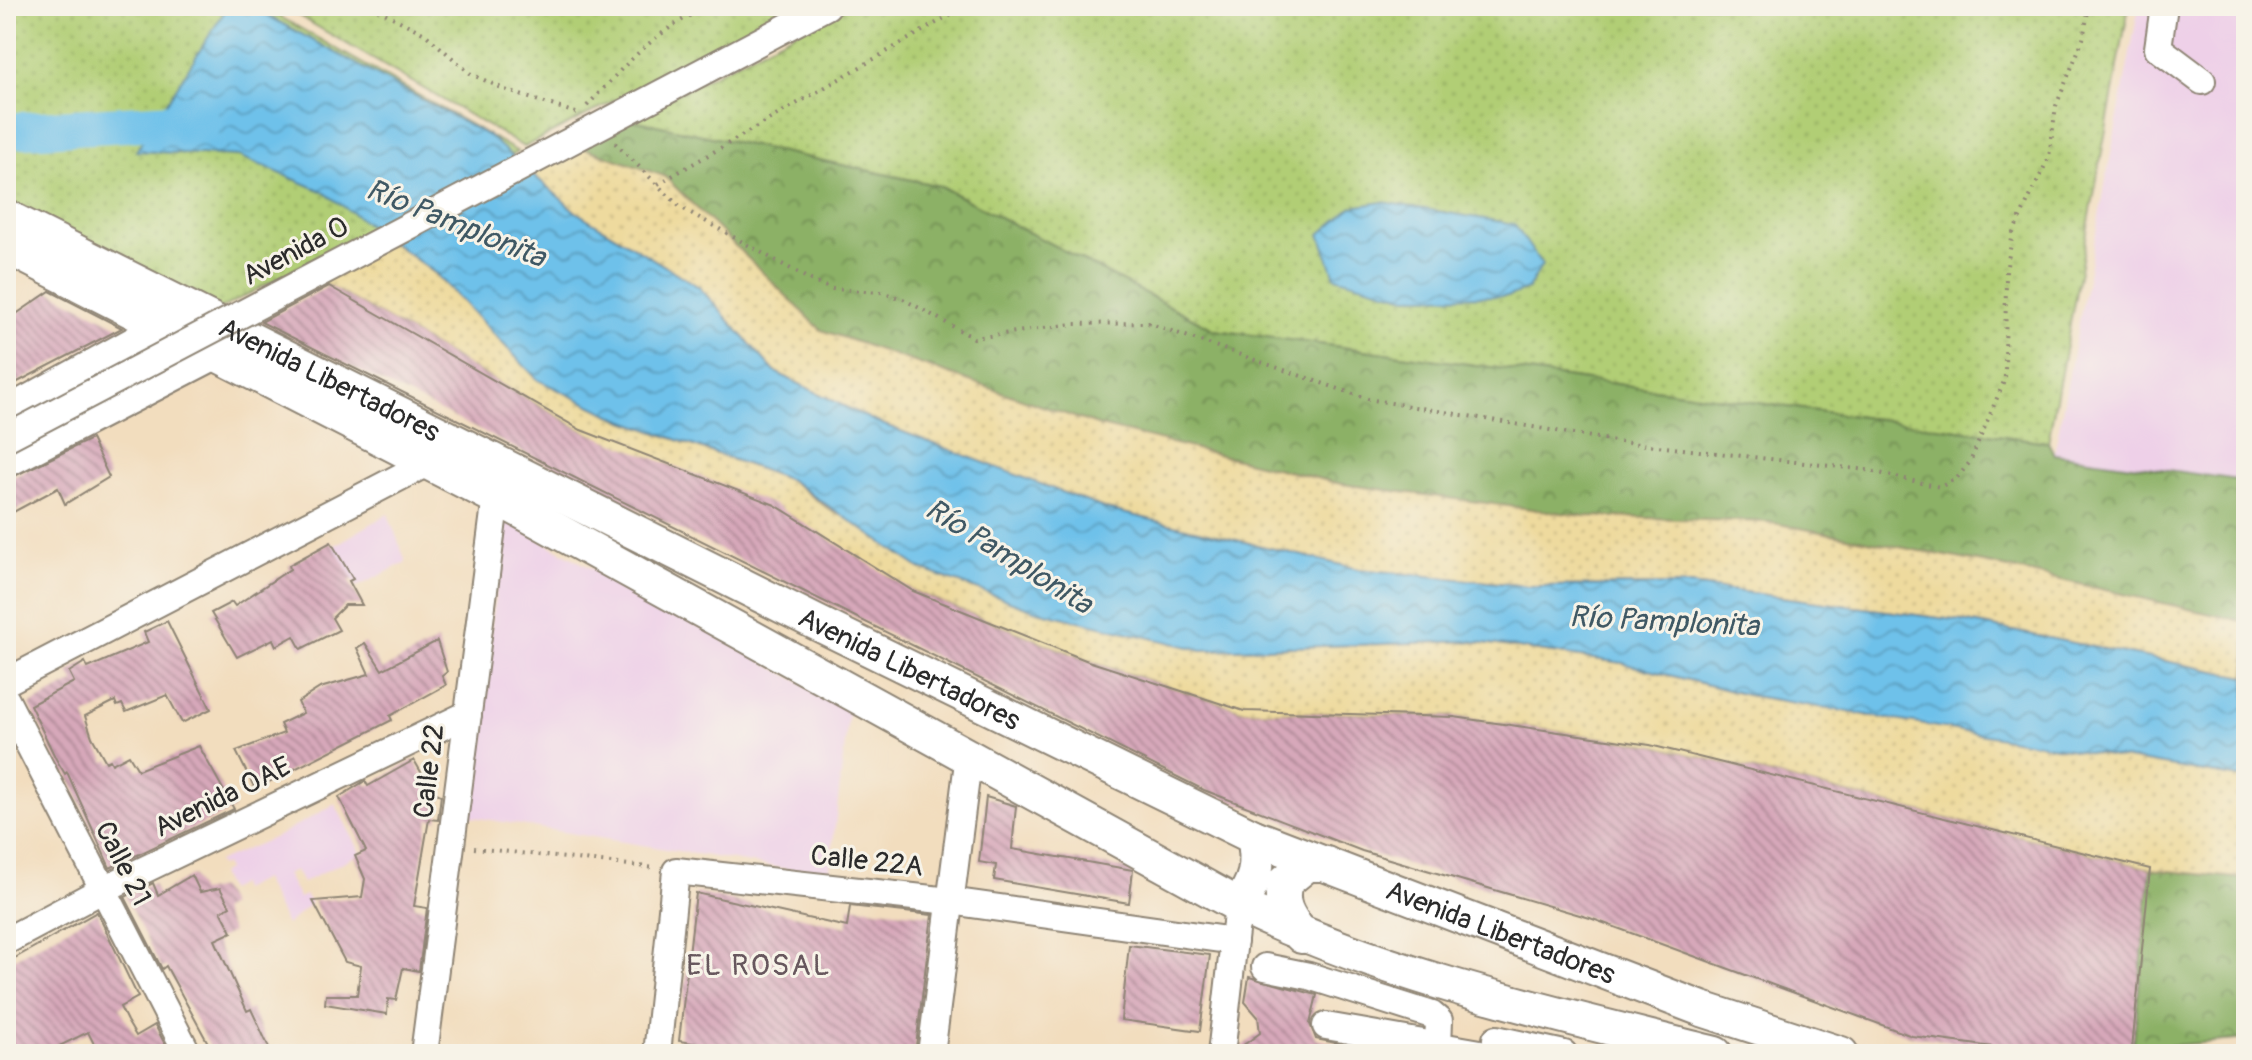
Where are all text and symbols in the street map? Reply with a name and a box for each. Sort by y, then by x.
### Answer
water label: Río Pamplonita [361,171,553,277]
street label: Avenida 0 [237,209,355,294]
street label: Avenida Libertadores [213,310,446,451]
water label: Río Pamplonita [918,490,1101,623]
water label: Río Pamplonita [1568,598,1762,645]
street label: Avenida Libertadores [792,600,1026,739]
street label: Calle 22 [406,722,453,820]
street label: Avenida 0AE [149,749,297,845]
street label: Calle 21 [87,816,159,912]
street label: Calle 22A [809,838,925,885]
street label: Avenida Libertadores [1381,873,1620,993]
district label: EL ROSAL [686,947,832,984]

